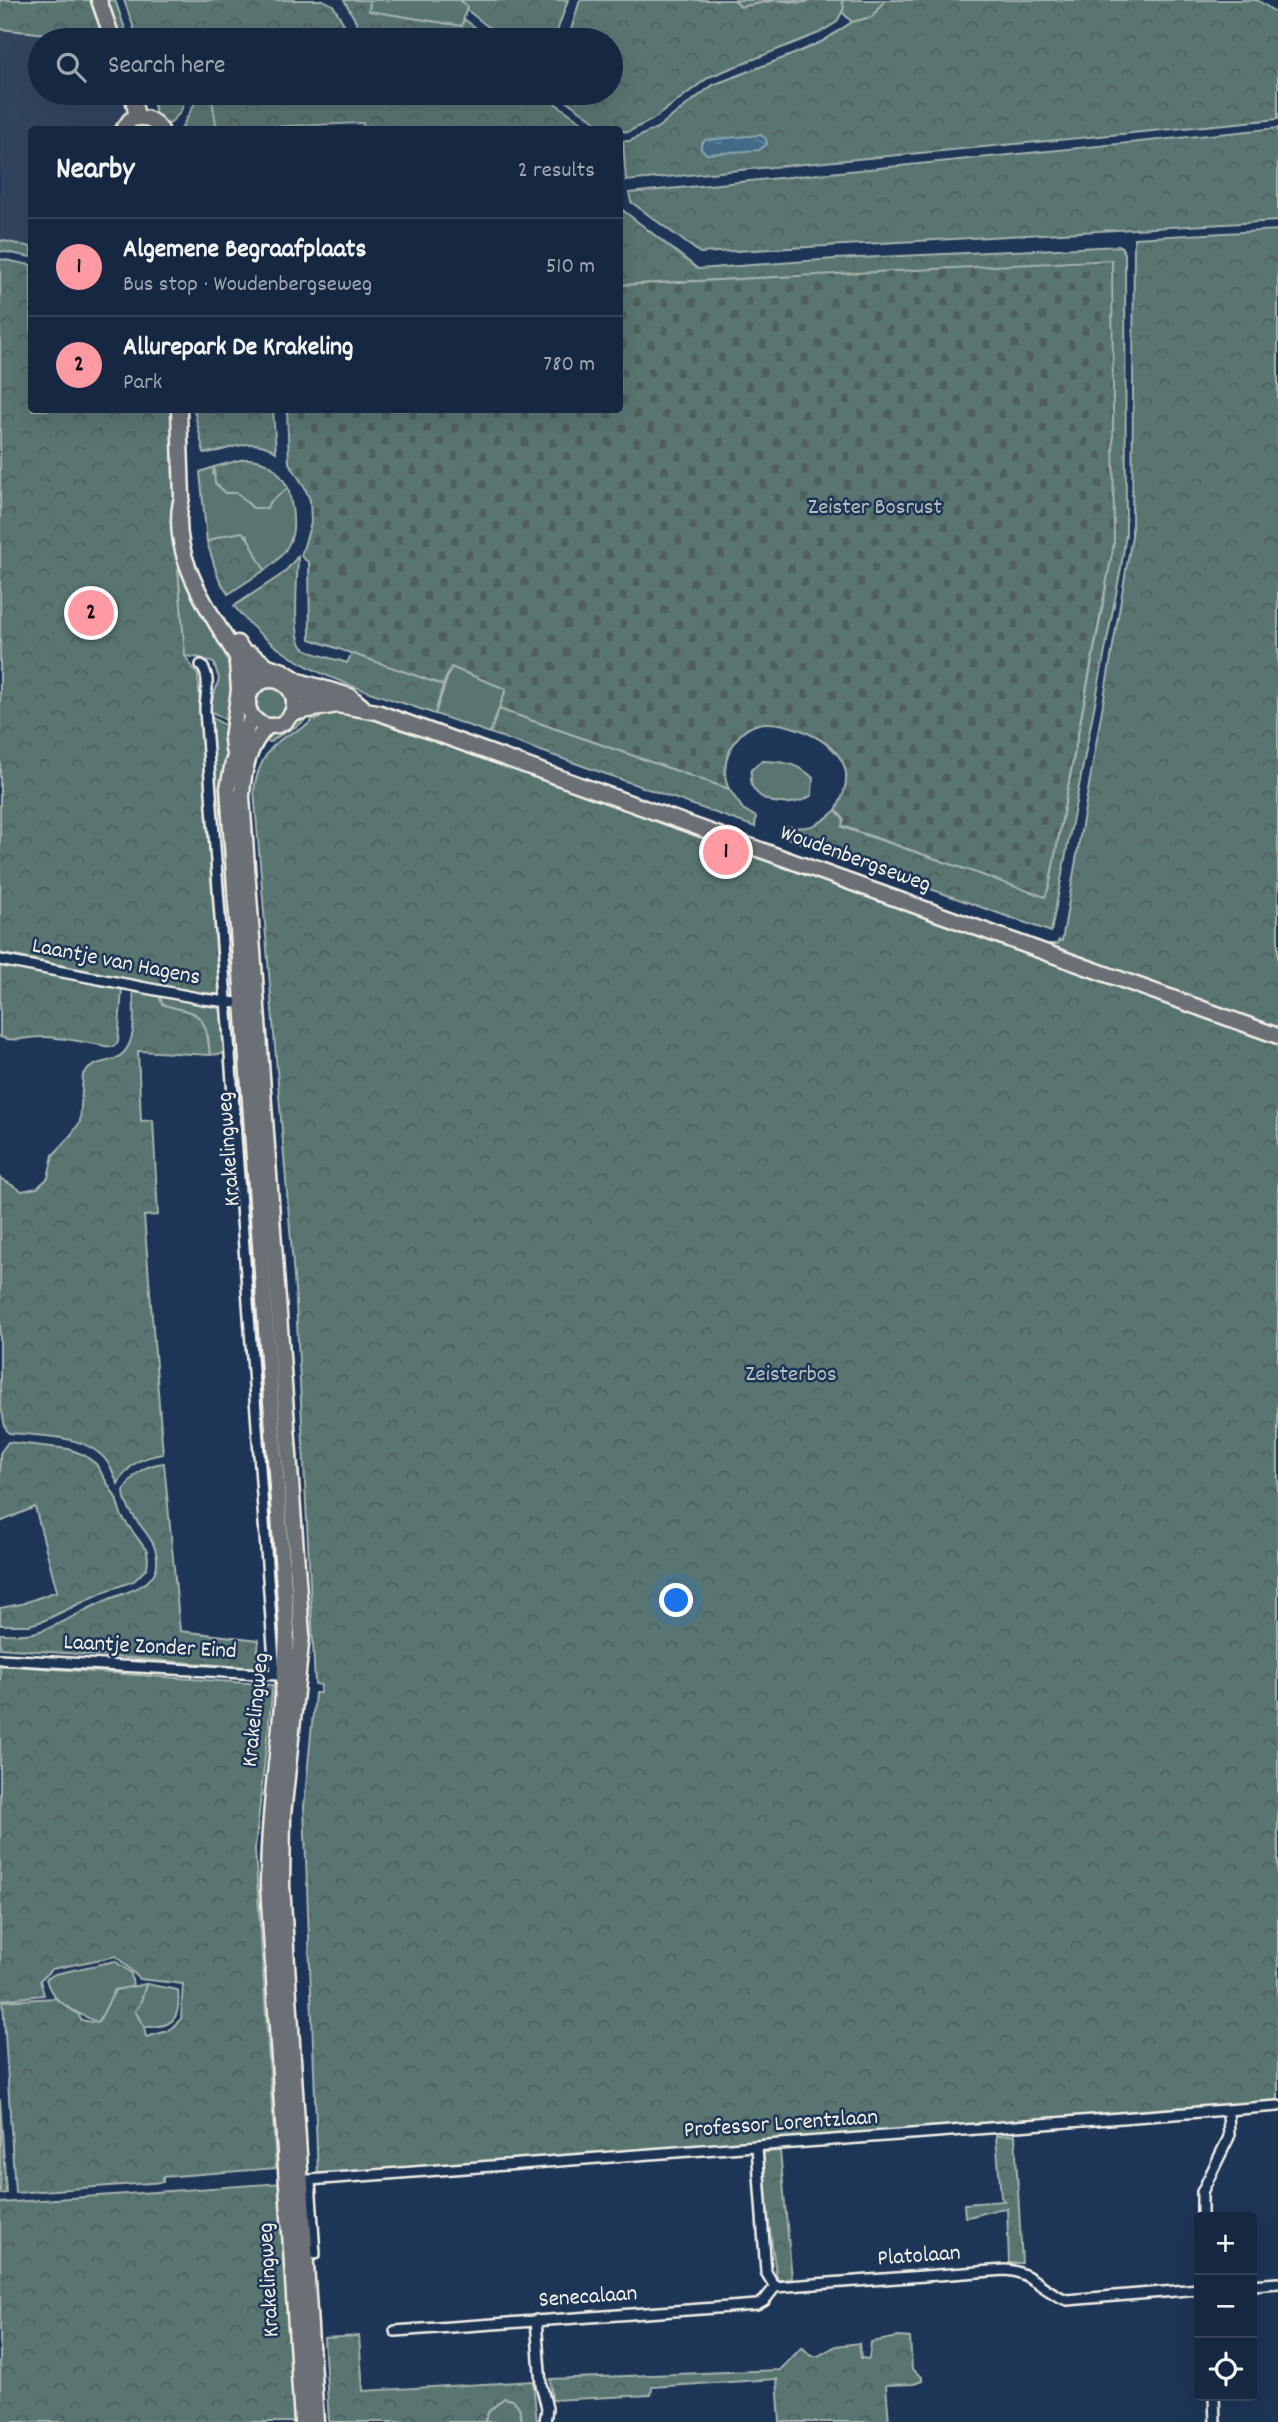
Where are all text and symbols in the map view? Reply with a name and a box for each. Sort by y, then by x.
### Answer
search box [28,28,623,105]
icon: search [52,48,90,86]
text: Search here [108,48,226,85]
text: Nearby [56,150,134,193]
text: 2 results [518,155,595,188]
text: Algemene Begraafplaats [123,232,366,269]
text: 1 [76,251,82,284]
text: 510 m [546,251,595,284]
text: Bus stop · Woudenbergseweg [123,269,372,302]
text: Allurepark De Krakeling [123,330,353,367]
text: 2 [74,349,84,382]
text: 780 m [543,349,595,382]
text: Park [123,367,162,400]
park label: Zeister Bosrust [808,492,942,525]
pin: 2 [68,587,114,639]
street label: Woudenbergseweg [775,817,935,903]
pin: 1 [703,826,749,878]
street label: Laantje van Hagens [29,931,203,995]
street label: Krakelingweg [210,1091,250,1207]
park label: Zeisterbos [745,1359,837,1392]
your location [659,1583,693,1617]
street label: Laantje Zonder Eind [63,1627,237,1669]
street label: Krakelingweg [235,1651,279,1769]
street label: Professor Lorentzlaan [683,2102,879,2148]
map controls [1194,2212,1257,2401]
button: + [1194,2212,1257,2275]
street label: Krakelingweg [251,2222,289,2338]
street label: Platolaan [876,2238,962,2276]
button: − [1194,2275,1257,2338]
street label: Senecalaan [538,2278,638,2318]
button: locate [1194,2338,1257,2401]

